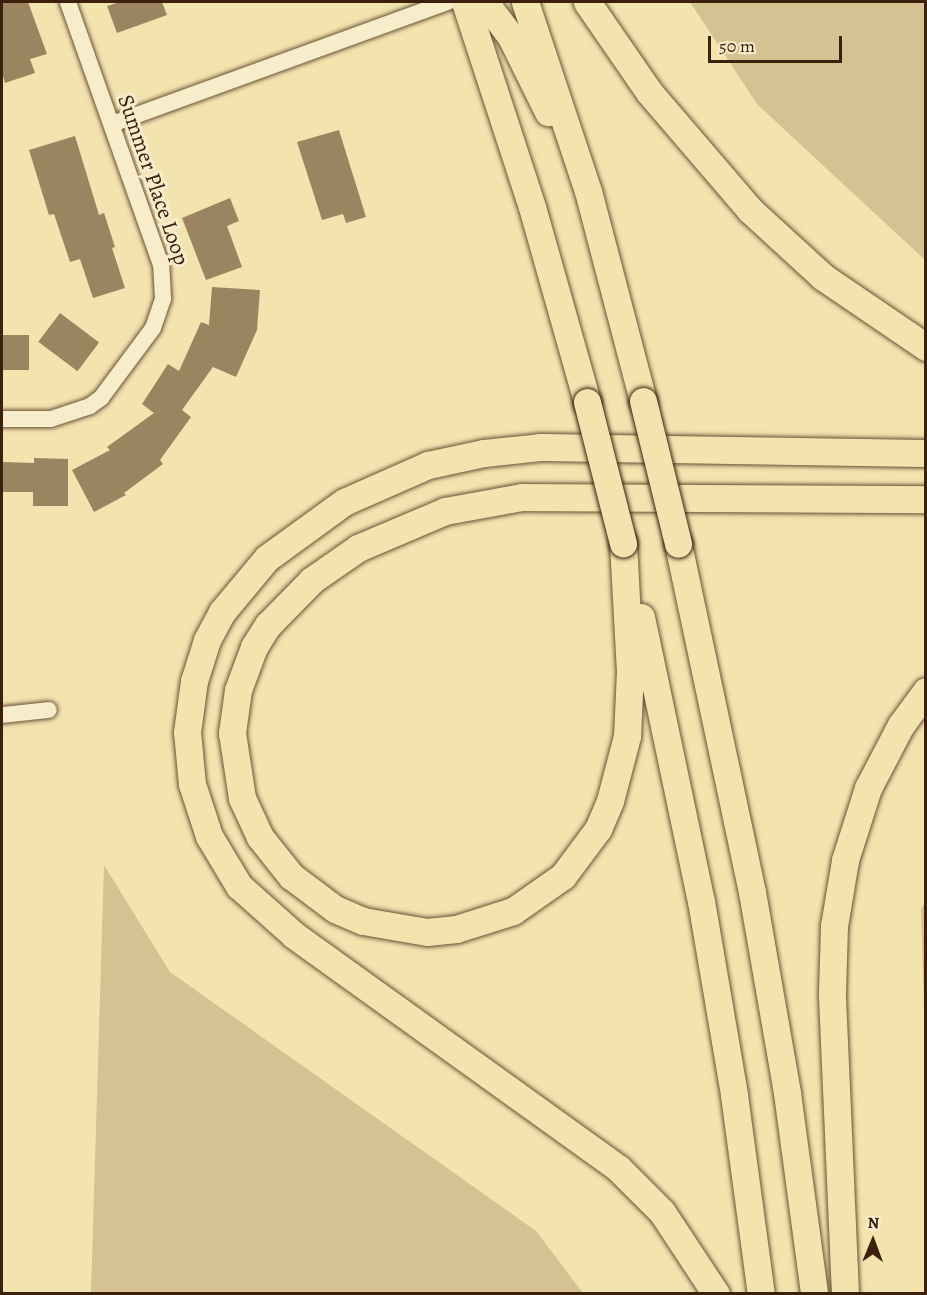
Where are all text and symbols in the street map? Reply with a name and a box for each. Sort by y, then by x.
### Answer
scale bar [711,24,844,62]
text: 50 m [719,34,755,58]
street label: Summer Place Loop [111,91,195,269]
north arrow [843,1211,903,1271]
text: N [867,1212,879,1234]

